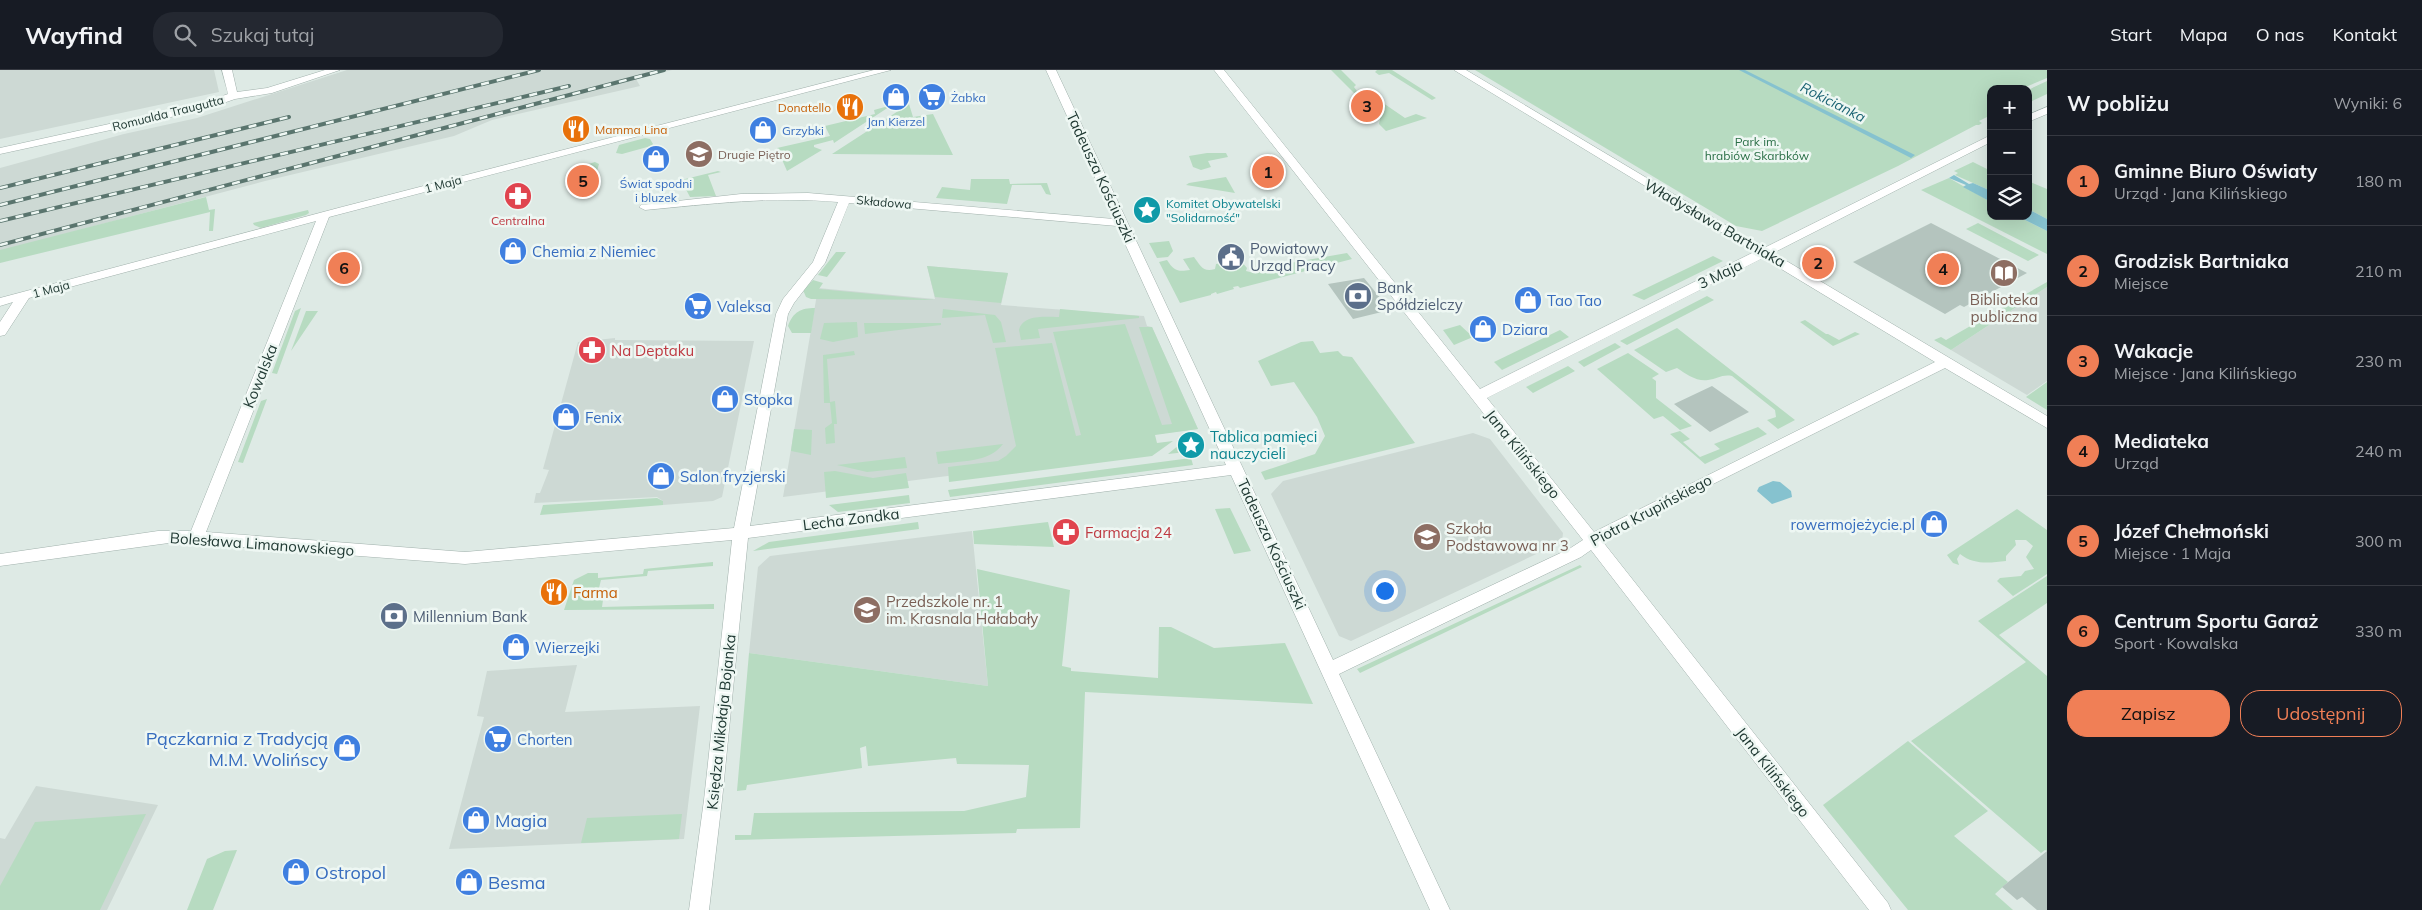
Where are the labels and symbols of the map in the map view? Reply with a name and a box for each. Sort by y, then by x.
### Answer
water label: Rokicianka [1798,78,1868,126]
shop icon: Jan Kierzel [881,82,911,112]
supermarket icon: Żabka [917,82,947,112]
pin: 3 [1351,87,1383,125]
place label: Żabka [951,90,986,105]
street label: Romualda Traugutta [111,92,225,134]
restaurant icon: Donatello [835,92,865,122]
place label: Donatello [778,100,831,115]
street label: Tadeusza Kościuszki [1062,109,1140,245]
restaurant icon: Mamma Lina [561,114,591,144]
place label: Jan Kierzel [867,114,925,129]
shop icon: Grzybki [748,115,778,145]
place label: Mamma Lina [595,122,668,137]
place label: Grzybki [782,123,824,138]
park label: Park im. hrabiów Skarbków [1705,134,1810,163]
school or university icon: Drugie Piętro [684,139,714,169]
shop icon: Świat spodni i bluzek [641,144,671,174]
place label: Drugie Piętro [718,147,791,162]
pin: 1 [1252,153,1284,191]
pin: 5 [567,162,599,200]
street label: 1 Maja [423,172,463,196]
street label: Władysława Bartniaka [1641,175,1789,271]
place label: Świat spodni i bluzek [620,176,692,205]
pharmacy icon: Centralna [503,181,533,211]
street label: Składowa [856,192,912,212]
place icon: Komitet Obywatelski "Solidarność" [1132,195,1162,225]
place label: Komitet Obywatelski "Solidarność" [1166,196,1281,225]
place label: Centralna [491,213,545,228]
shop icon: Chemia z Niemiec [498,236,528,266]
place label: Powiatowy Urząd Pracy [1250,239,1336,275]
place label: Chemia z Niemiec [532,242,656,261]
public building icon: Powiatowy Urząd Pracy [1216,242,1246,272]
pin: 2 [1802,244,1834,282]
pin: 6 [328,249,360,287]
pin: 4 [1927,250,1959,288]
street label: 3 Maja [1695,255,1745,293]
library icon: Biblioteka publiczna [1989,258,2019,288]
street label: 1 Maja [31,277,71,301]
place label: Bank Spółdzielczy [1377,278,1463,314]
bank icon: Bank Spółdzielczy [1343,281,1373,311]
shop icon: Tao Tao [1513,285,1543,315]
place label: Biblioteka publiczna [1970,290,2038,326]
supermarket icon: Valeksa [683,291,713,321]
place label: Tao Tao [1547,291,1602,310]
place label: Valeksa [717,297,771,316]
shop icon: Dziara [1468,314,1498,344]
place label: Dziara [1502,320,1548,339]
pharmacy icon: Na Deptaku [577,335,607,365]
street label: Kowalska [239,341,281,411]
place label: Na Deptaku [611,341,694,360]
shop icon: Stopka [710,384,740,414]
place label: Stopka [744,390,793,409]
shop icon: Fenix [551,402,581,432]
street label: Jana Kilińskiego [1481,406,1565,502]
place label: Fenix [585,408,622,427]
place label: Tablica pamięci nauczycieli [1210,427,1317,463]
place icon: Tablica pamięci nauczycieli [1176,430,1206,460]
shop icon: Salon fryzjerski [646,461,676,491]
place label: Salon fryzjerski [680,467,786,486]
street label: Piotra Krupińskiego [1587,470,1715,550]
street label: Tadeusza Kościuszki [1233,476,1311,612]
street label: Lecha Zondka [802,504,900,534]
shop icon: rowermojeżycie.pl [1919,509,1949,539]
place label: rowermojeżycie.pl [1791,515,1915,534]
pharmacy icon: Farmacja 24 [1051,517,1081,547]
place label: Szkoła Podstawowa nr 3 [1446,519,1569,555]
school or university icon: Szkoła Podstawowa nr 3 [1412,522,1442,552]
place label: Farmacja 24 [1085,523,1172,542]
street label: Bolesława Limanowskiego [169,528,355,560]
restaurant icon: Farma [539,577,569,607]
your location [1372,578,1398,604]
place label: Farma [573,583,618,602]
place label: Przedszkole nr. 1 im. Krasnala Hałabały [886,592,1038,628]
school or university icon: Przedszkole nr. 1 im. Krasnala Hałabały [852,595,882,625]
bank icon: Millennium Bank [379,601,409,631]
place label: Millennium Bank [413,607,528,626]
shop icon: Wierzejki [501,632,531,662]
street label: Księdza Mikołaja Bojanka [702,633,740,811]
place label: Wierzejki [535,638,600,657]
street label: Jana Kilińskiego [1732,723,1814,821]
supermarket icon: Chorten [483,724,513,754]
place label: Pączkarnia z Tradycją M.M. Wolińscy [146,727,328,771]
place label: Chorten [517,730,573,749]
shop icon: Pączkarnia z Tradycją M.M. Wolińscy [332,733,362,763]
shop icon: Magia [461,805,491,835]
place label: Magia [495,809,547,832]
shop icon: Ostropol [281,857,311,887]
place label: Ostropol [315,861,386,884]
shop icon: Besma [454,867,484,897]
place label: Besma [488,871,546,894]

